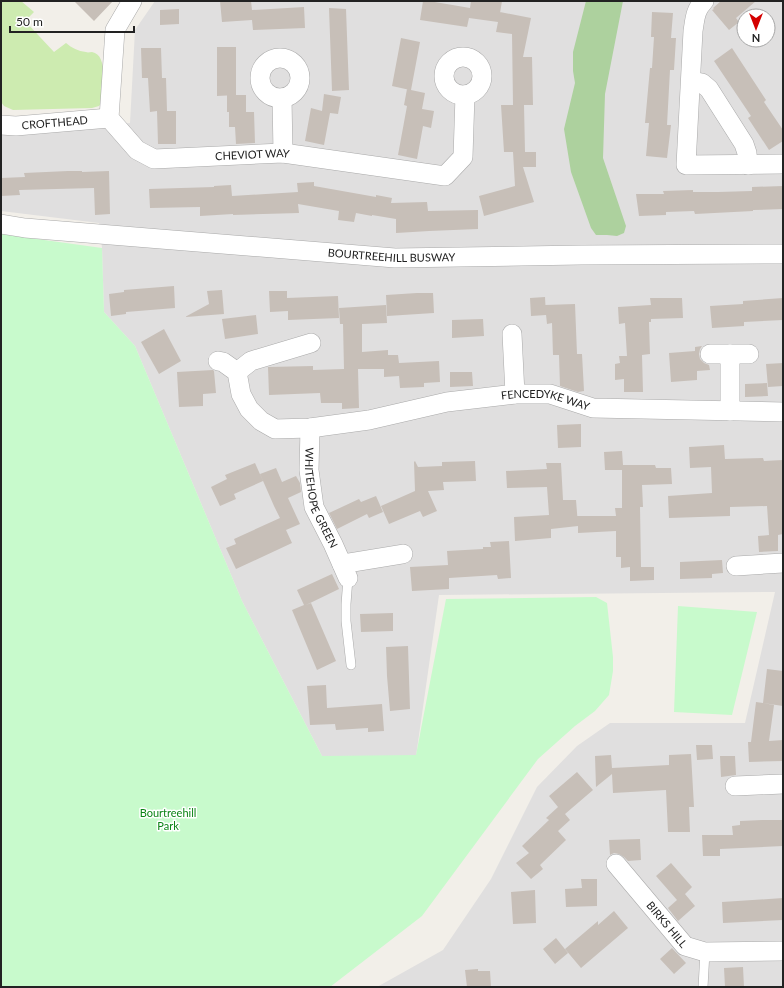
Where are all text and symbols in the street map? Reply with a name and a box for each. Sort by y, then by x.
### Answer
scale bar [10,8,134,34]
north arrow [736,8,776,48]
text: 50 m [16,14,43,29]
text: N [752,32,760,45]
street label: CROFTHEAD [21,113,88,131]
street label: CHEVIOT WAY [215,146,291,162]
street label: BOURTREEHILL BUSWAY [327,246,456,264]
street label: FENCEDYKE WAY [500,387,592,413]
street label: WHITEHOPE GREEN [303,447,341,550]
park label: Bourtreehill Park [140,806,196,832]
street label: BIRKS HILL [644,899,690,950]

